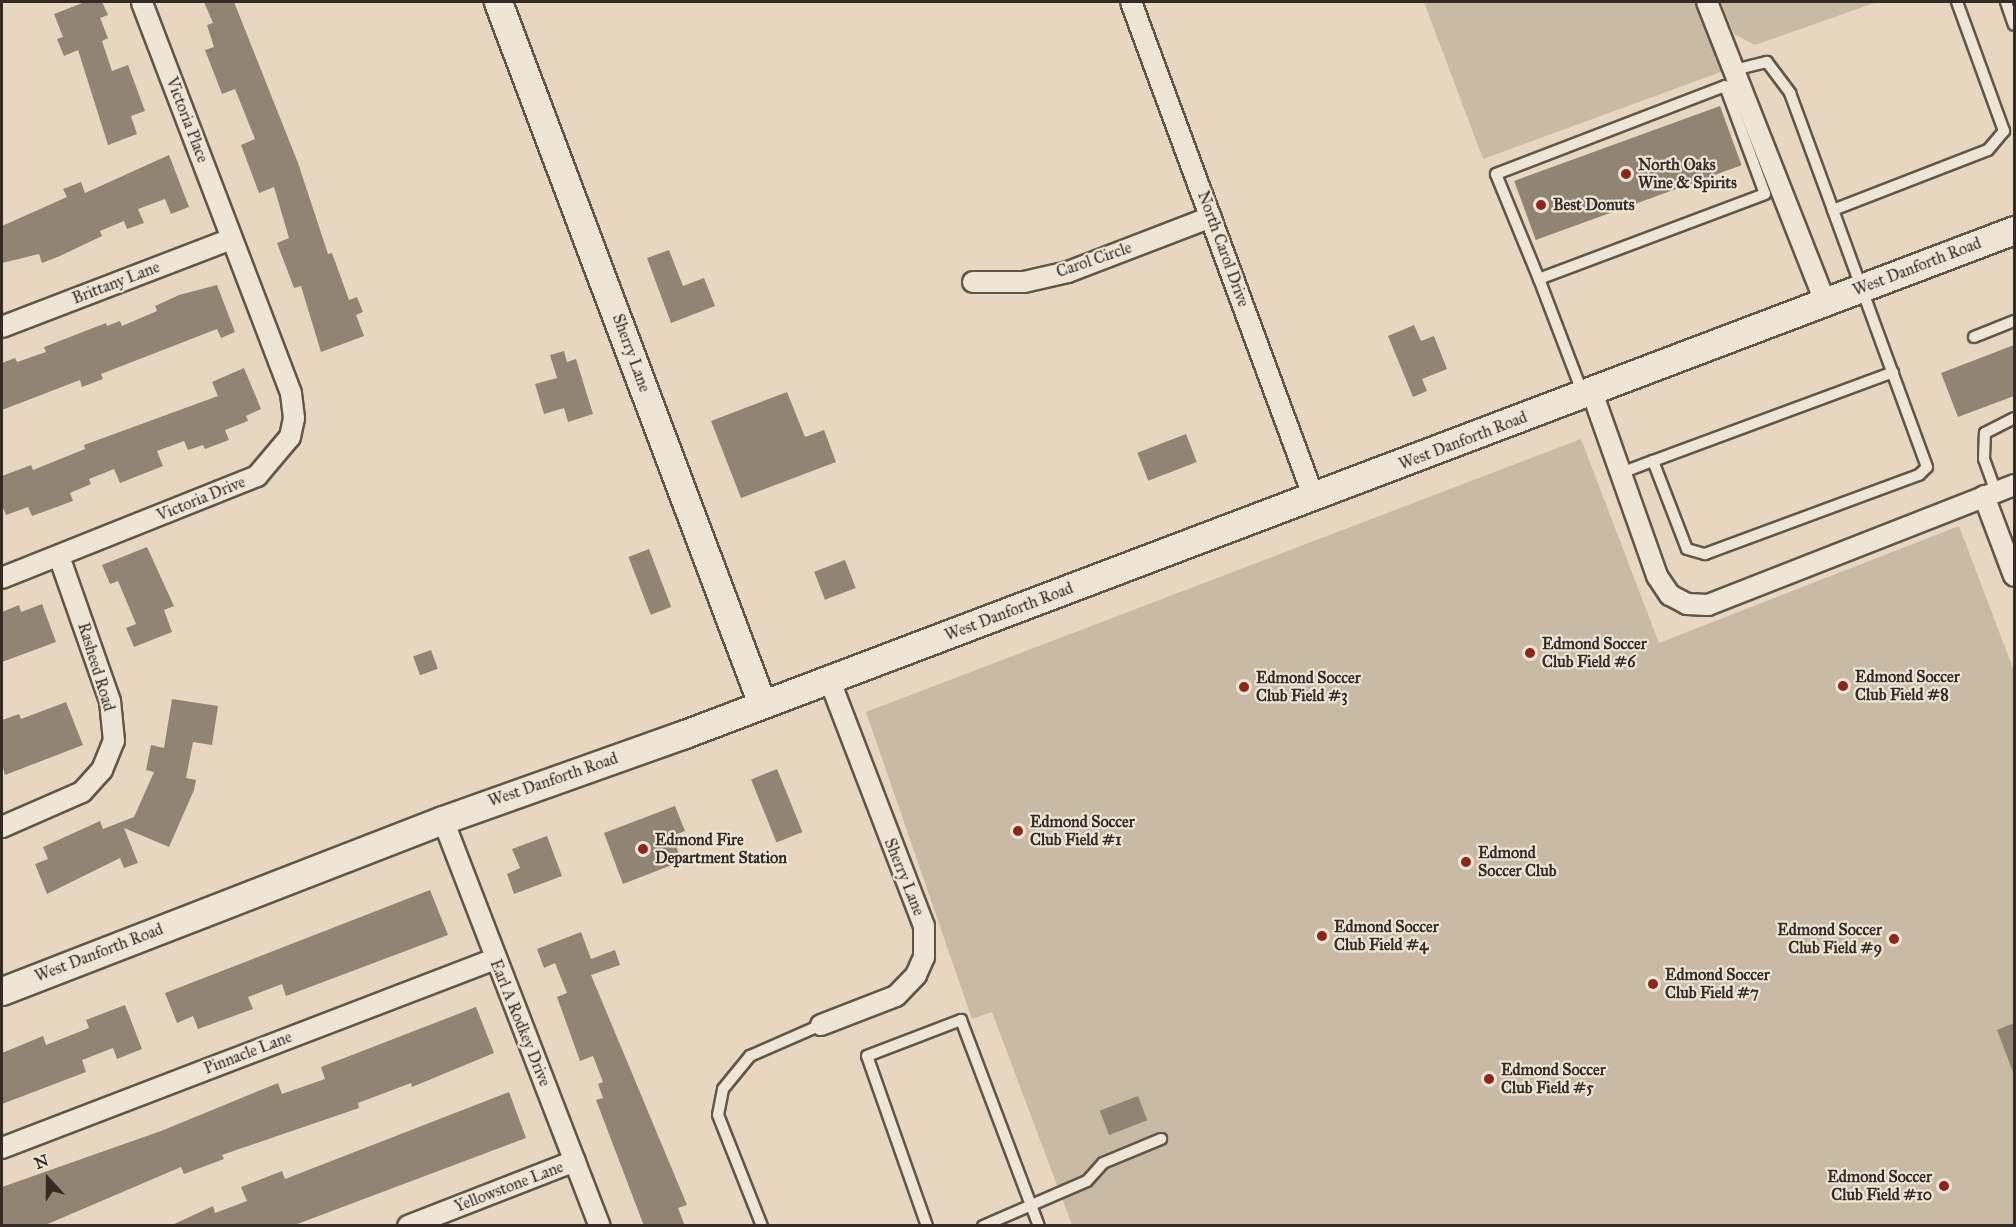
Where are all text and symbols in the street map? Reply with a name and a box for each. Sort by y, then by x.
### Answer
street label: Victoria Place [162,74,212,166]
place label: North Oaks Wine & Spirits [1638,155,1737,193]
marker: North Oaks Wine & Spirits [1619,167,1633,181]
street label: North Carol Drive [1193,188,1253,310]
place label: Best Donuts [1553,195,1635,215]
marker: Best Donuts [1534,198,1548,212]
street label: West Danforth Road [1850,234,1984,300]
street label: Carol Circle [1054,238,1134,282]
street label: Brittany Lane [70,258,162,308]
street label: Sherry Lane [608,311,654,395]
street label: West Danforth Road [1396,408,1530,474]
street label: Victoria Drive [154,473,248,525]
street label: West Danforth Road [942,579,1076,645]
street label: Rasheed Road [73,620,119,714]
place label: Edmond Soccer Club Field #6 [1542,634,1647,672]
marker: Edmond Soccer Club Field #6 [1523,646,1537,660]
place label: Edmond Soccer Club Field #8 [1855,667,1960,705]
place label: Edmond Soccer Club Field #3 [1256,668,1361,706]
marker: Edmond Soccer Club Field #8 [1836,679,1850,693]
marker: Edmond Soccer Club Field #3 [1237,680,1251,694]
street label: West Danforth Road [486,749,620,811]
place label: Edmond Soccer Club Field #1 [1030,812,1135,850]
marker: Edmond Soccer Club Field #1 [1011,824,1025,838]
place label: Edmond Fire Department Station [655,830,787,868]
street label: Sherry Lane [880,836,928,918]
marker: Edmond Fire Department Station [636,842,650,856]
place label: Edmond Soccer Club [1478,843,1556,881]
marker: Edmond Soccer Club [1459,855,1473,869]
place label: Edmond Soccer Club Field #4 [1334,917,1439,955]
street label: West Danforth Road [32,920,166,986]
place label: Edmond Soccer Club Field #9 [1777,920,1882,958]
marker: Edmond Soccer Club Field #4 [1315,929,1329,943]
marker: Edmond Soccer Club Field #9 [1887,932,1901,946]
street label: Earl A Rodkey Drive [486,957,554,1089]
place label: Edmond Soccer Club Field #7 [1665,965,1770,1003]
marker: Edmond Soccer Club Field #7 [1646,977,1660,991]
street label: Pinnacle Lane [201,1027,295,1079]
place label: Edmond Soccer Club Field #5 [1501,1060,1606,1098]
marker: Edmond Soccer Club Field #5 [1482,1072,1496,1086]
north arrow [18,1149,78,1209]
text: N [32,1150,51,1173]
street label: Yellowstone Lane [452,1157,566,1217]
place label: Edmond Soccer Club Field #10 [1827,1167,1932,1205]
marker: Edmond Soccer Club Field #10 [1937,1179,1951,1193]

